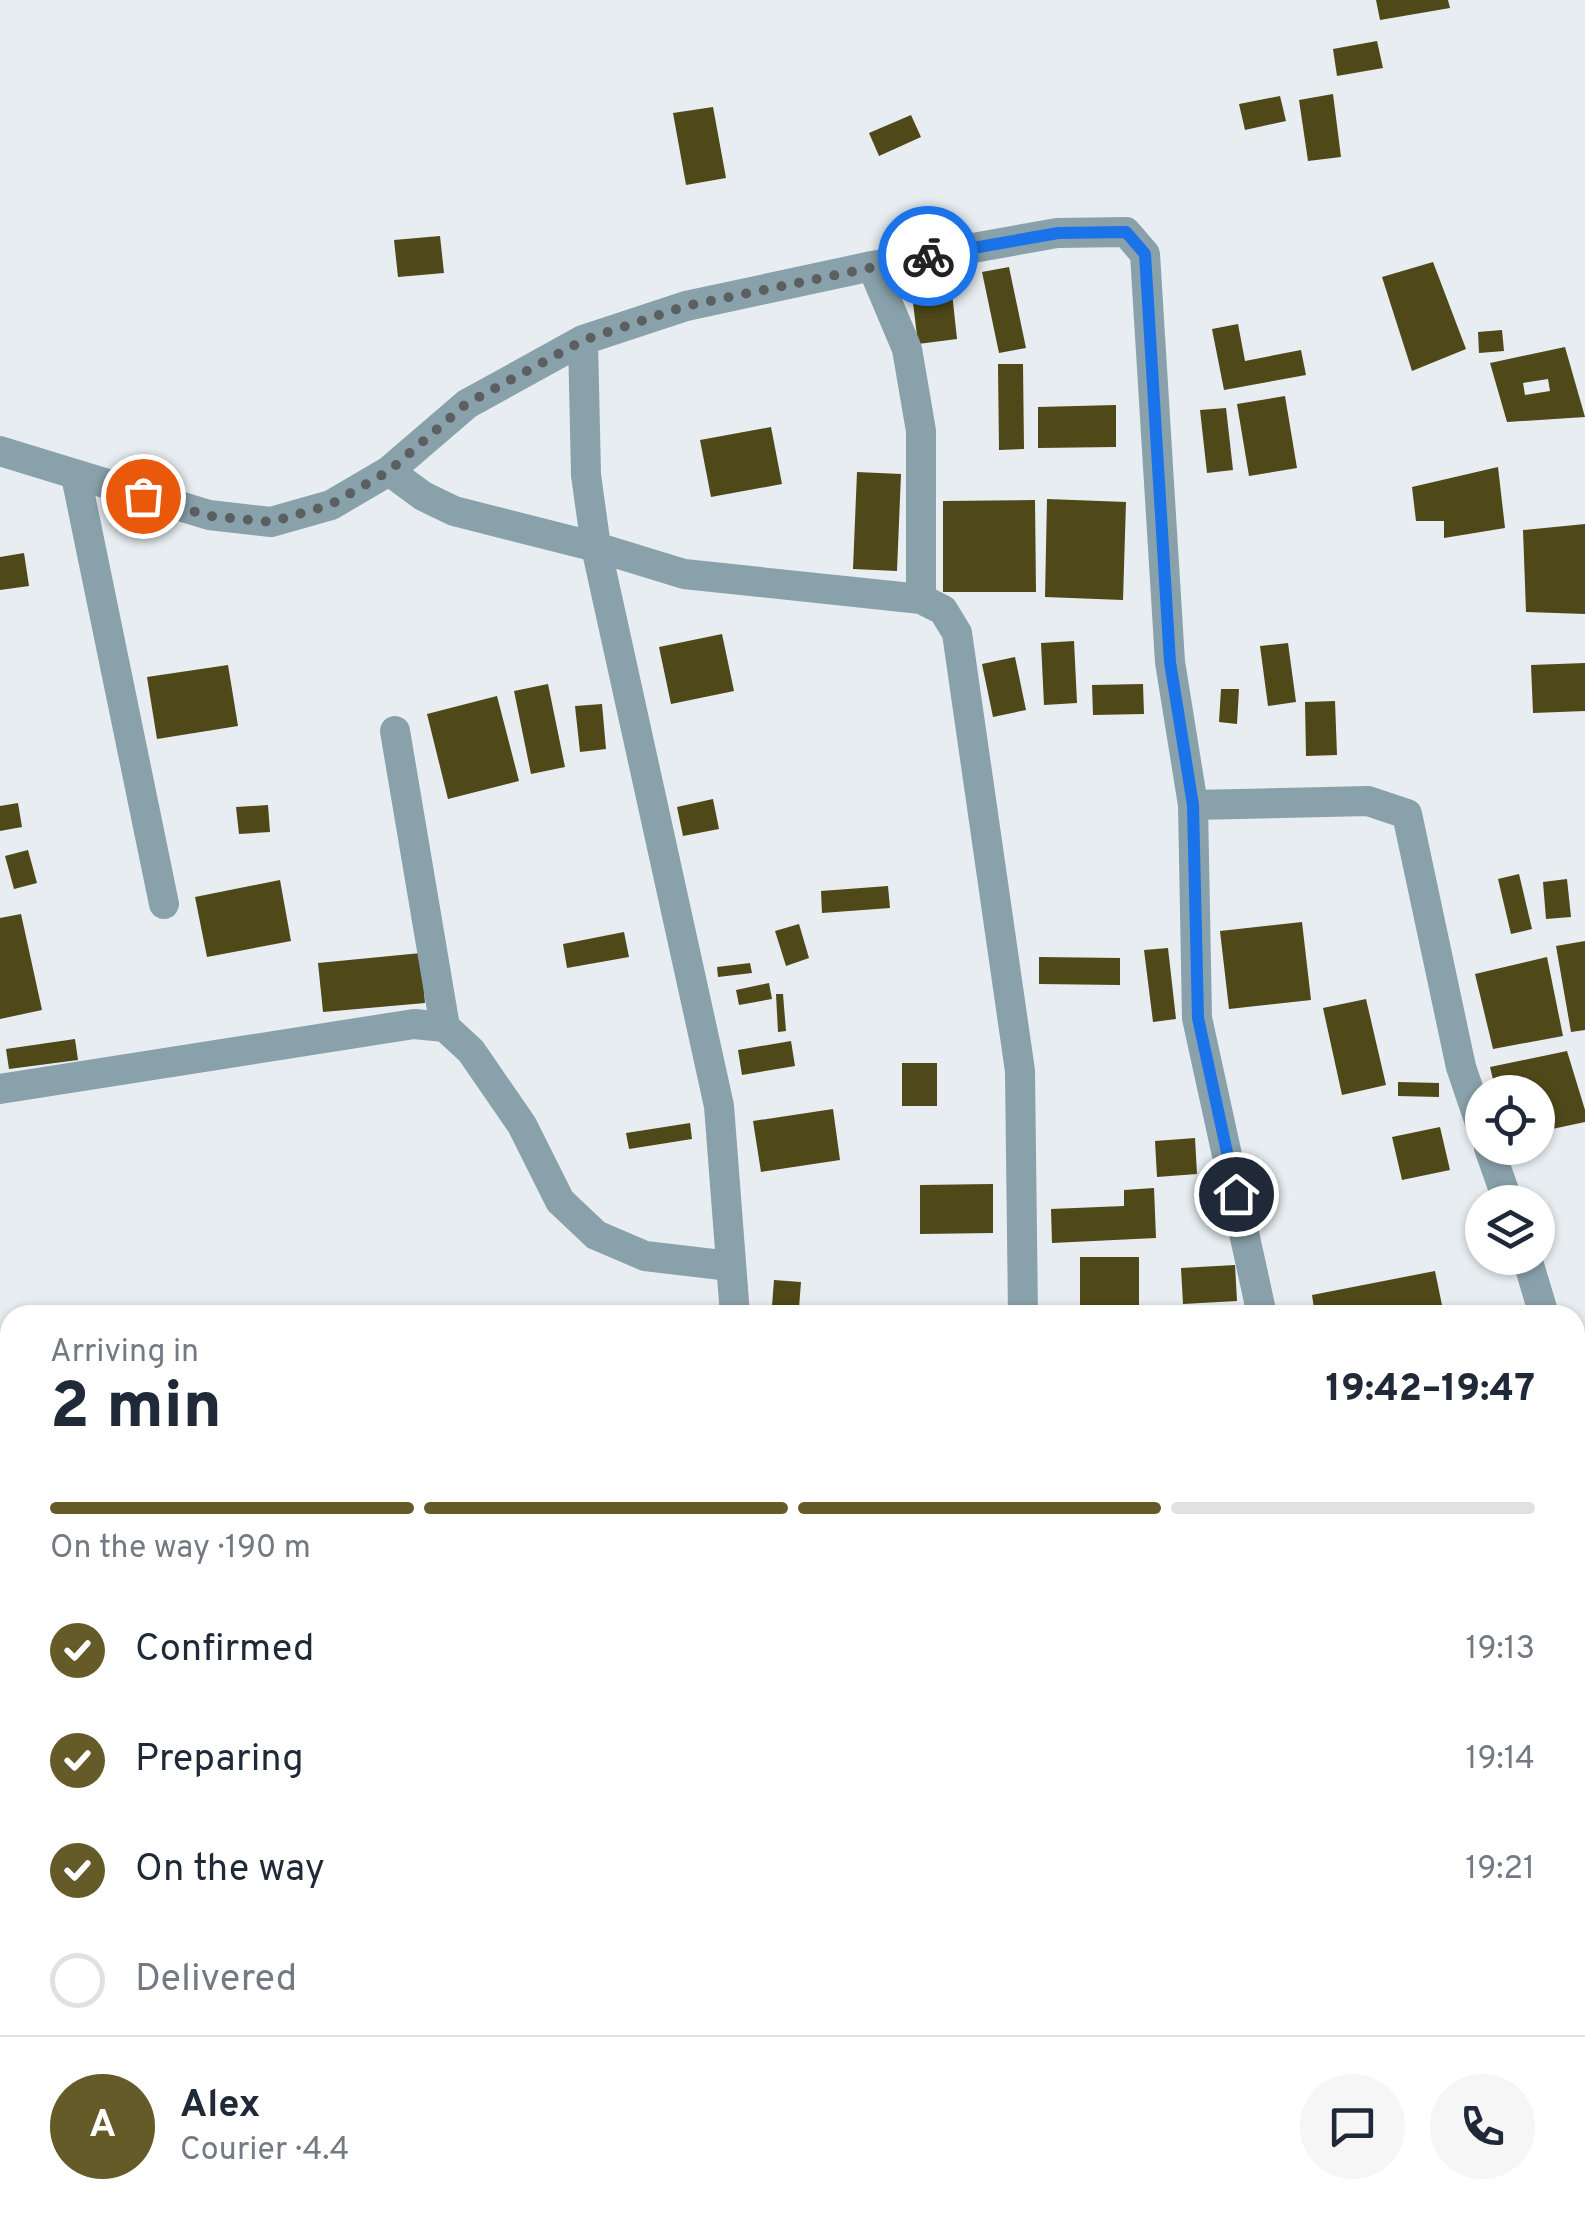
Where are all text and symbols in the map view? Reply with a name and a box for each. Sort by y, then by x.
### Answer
courier [878,206,978,306]
icon: bike [901,229,956,284]
pin [101,454,186,539]
icon: bag [116,469,171,524]
map controls [1465,1075,1555,1275]
button: locate [1465,1075,1555,1165]
pin [1194,1152,1279,1237]
icon: home [1209,1167,1264,1222]
button: layers [1465,1185,1555,1275]
text: Arriving in [50,1333,199,1373]
text: 19:42–19:47 [1326,1366,1535,1415]
text: 2 min [50,1369,222,1451]
text: On the way · 190 m [50,1529,311,1569]
icon: check [50,1623,105,1678]
text: Confirmed [135,1626,314,1675]
text: 19:13 [1466,1630,1535,1670]
icon: check [50,1733,105,1788]
text: Preparing [135,1736,304,1785]
text: 19:14 [1466,1740,1535,1780]
icon: check [50,1843,105,1898]
text: On the way [135,1846,325,1895]
text: 19:21 [1465,1850,1535,1890]
text: Delivered [135,1956,297,2005]
button: chat [1300,2074,1405,2179]
button: phone [1430,2074,1535,2179]
text: Alex [180,2082,260,2131]
text: A [89,2102,116,2151]
text: Courier · 4.4 [180,2131,349,2171]

